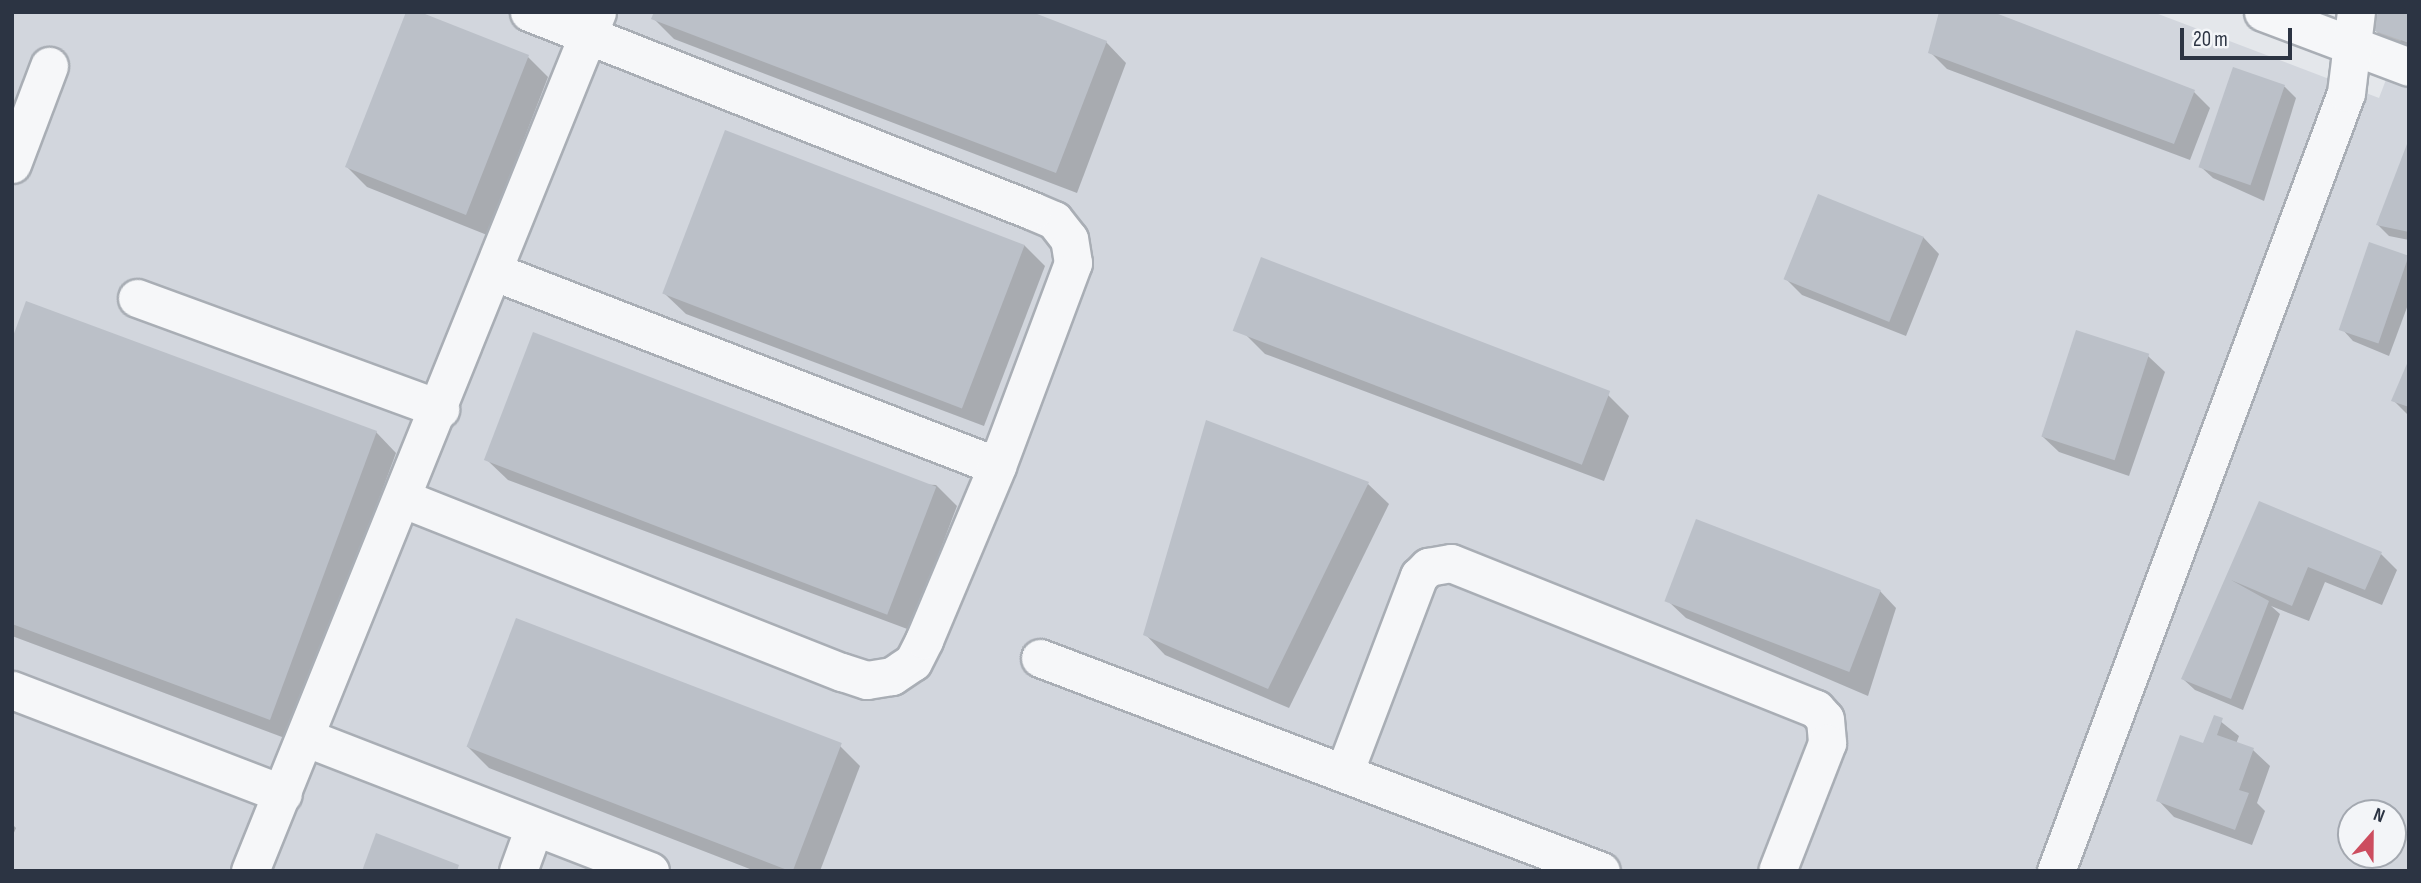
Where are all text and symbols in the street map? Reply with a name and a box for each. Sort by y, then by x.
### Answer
scale bar [2183,14,2295,58]
text: 20 m [2193,27,2228,52]
north arrow [2337,799,2407,869]
text: N [2370,803,2388,828]

